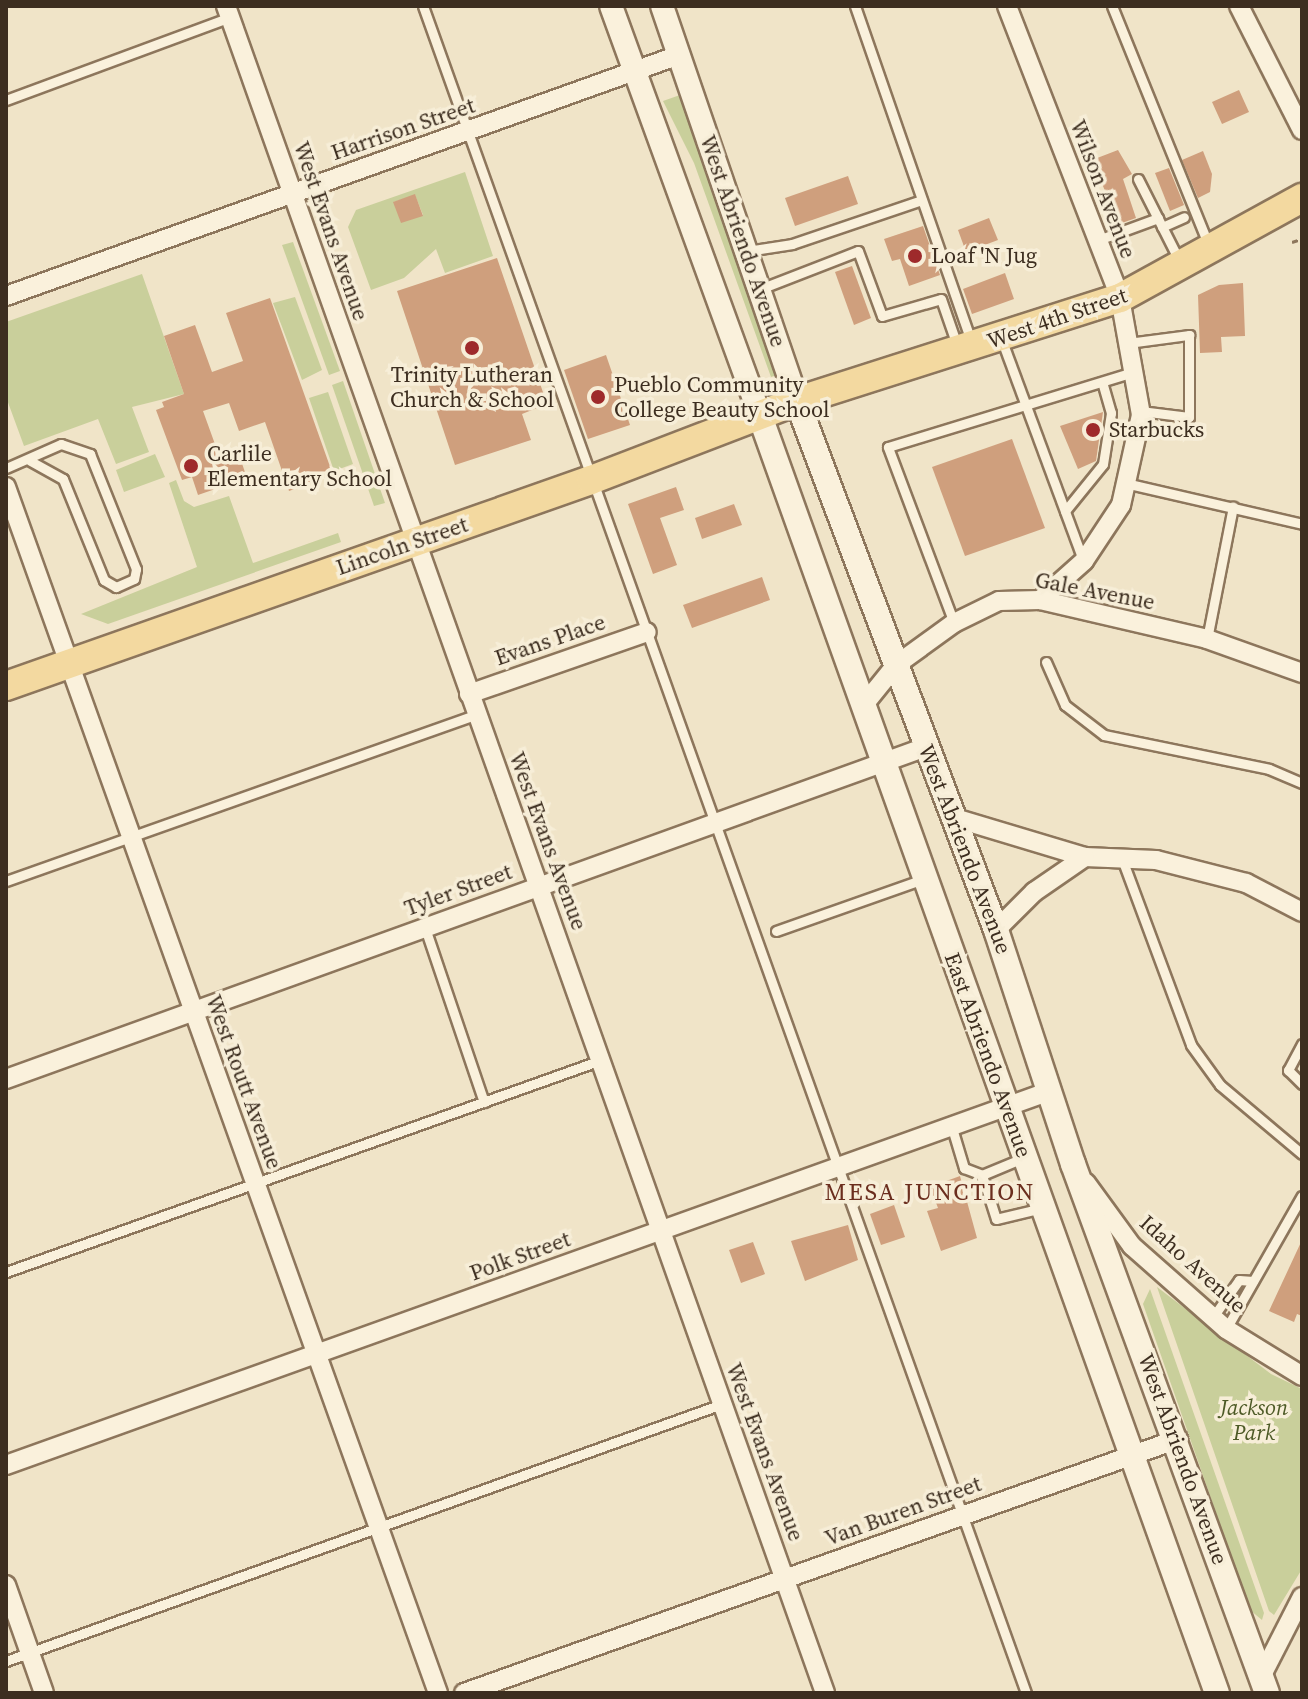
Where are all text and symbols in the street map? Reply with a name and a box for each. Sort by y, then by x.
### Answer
street label: Harrison Street [328,92,478,166]
street label: Wilson Avenue [1064,116,1142,262]
street label: West Abriendo Avenue [694,132,792,350]
street label: West Evans Avenue [288,138,374,324]
place label: Loaf 'N Jug [931,243,1037,269]
marker: Loaf 'N Jug [906,247,924,265]
street label: West 4th Street [984,282,1130,354]
marker: Trinity Lutheran Church & School [463,339,481,357]
place label: Trinity Lutheran Church & School [390,361,554,412]
place label: Pueblo Community College Beauty School [614,371,829,422]
marker: Pueblo Community College Beauty School [589,388,607,406]
place label: Starbucks [1109,417,1204,443]
marker: Starbucks [1084,421,1102,439]
place label: Carlile Elementary School [207,440,392,492]
marker: Carlile Elementary School [182,457,200,475]
street label: Lincoln Street [333,511,471,581]
street label: Gale Avenue [1033,566,1157,616]
street label: Evans Place [491,609,609,671]
street label: West Abriendo Avenue [913,741,1017,957]
street label: West Evans Avenue [504,748,592,934]
street label: Tyler Street [401,858,515,922]
street label: East Abriendo Avenue [939,949,1037,1161]
street label: West Routt Avenue [200,991,288,1173]
district label: MESA JUNCTION [825,1178,1035,1206]
street label: Idaho Avenue [1134,1209,1252,1319]
street label: Polk Street [466,1226,574,1286]
street label: West Abriendo Avenue [1133,1350,1233,1568]
street label: West Evans Avenue [721,1359,809,1545]
park label: Jackson Park [1220,1394,1288,1446]
street label: Van Buren Street [821,1470,985,1552]

